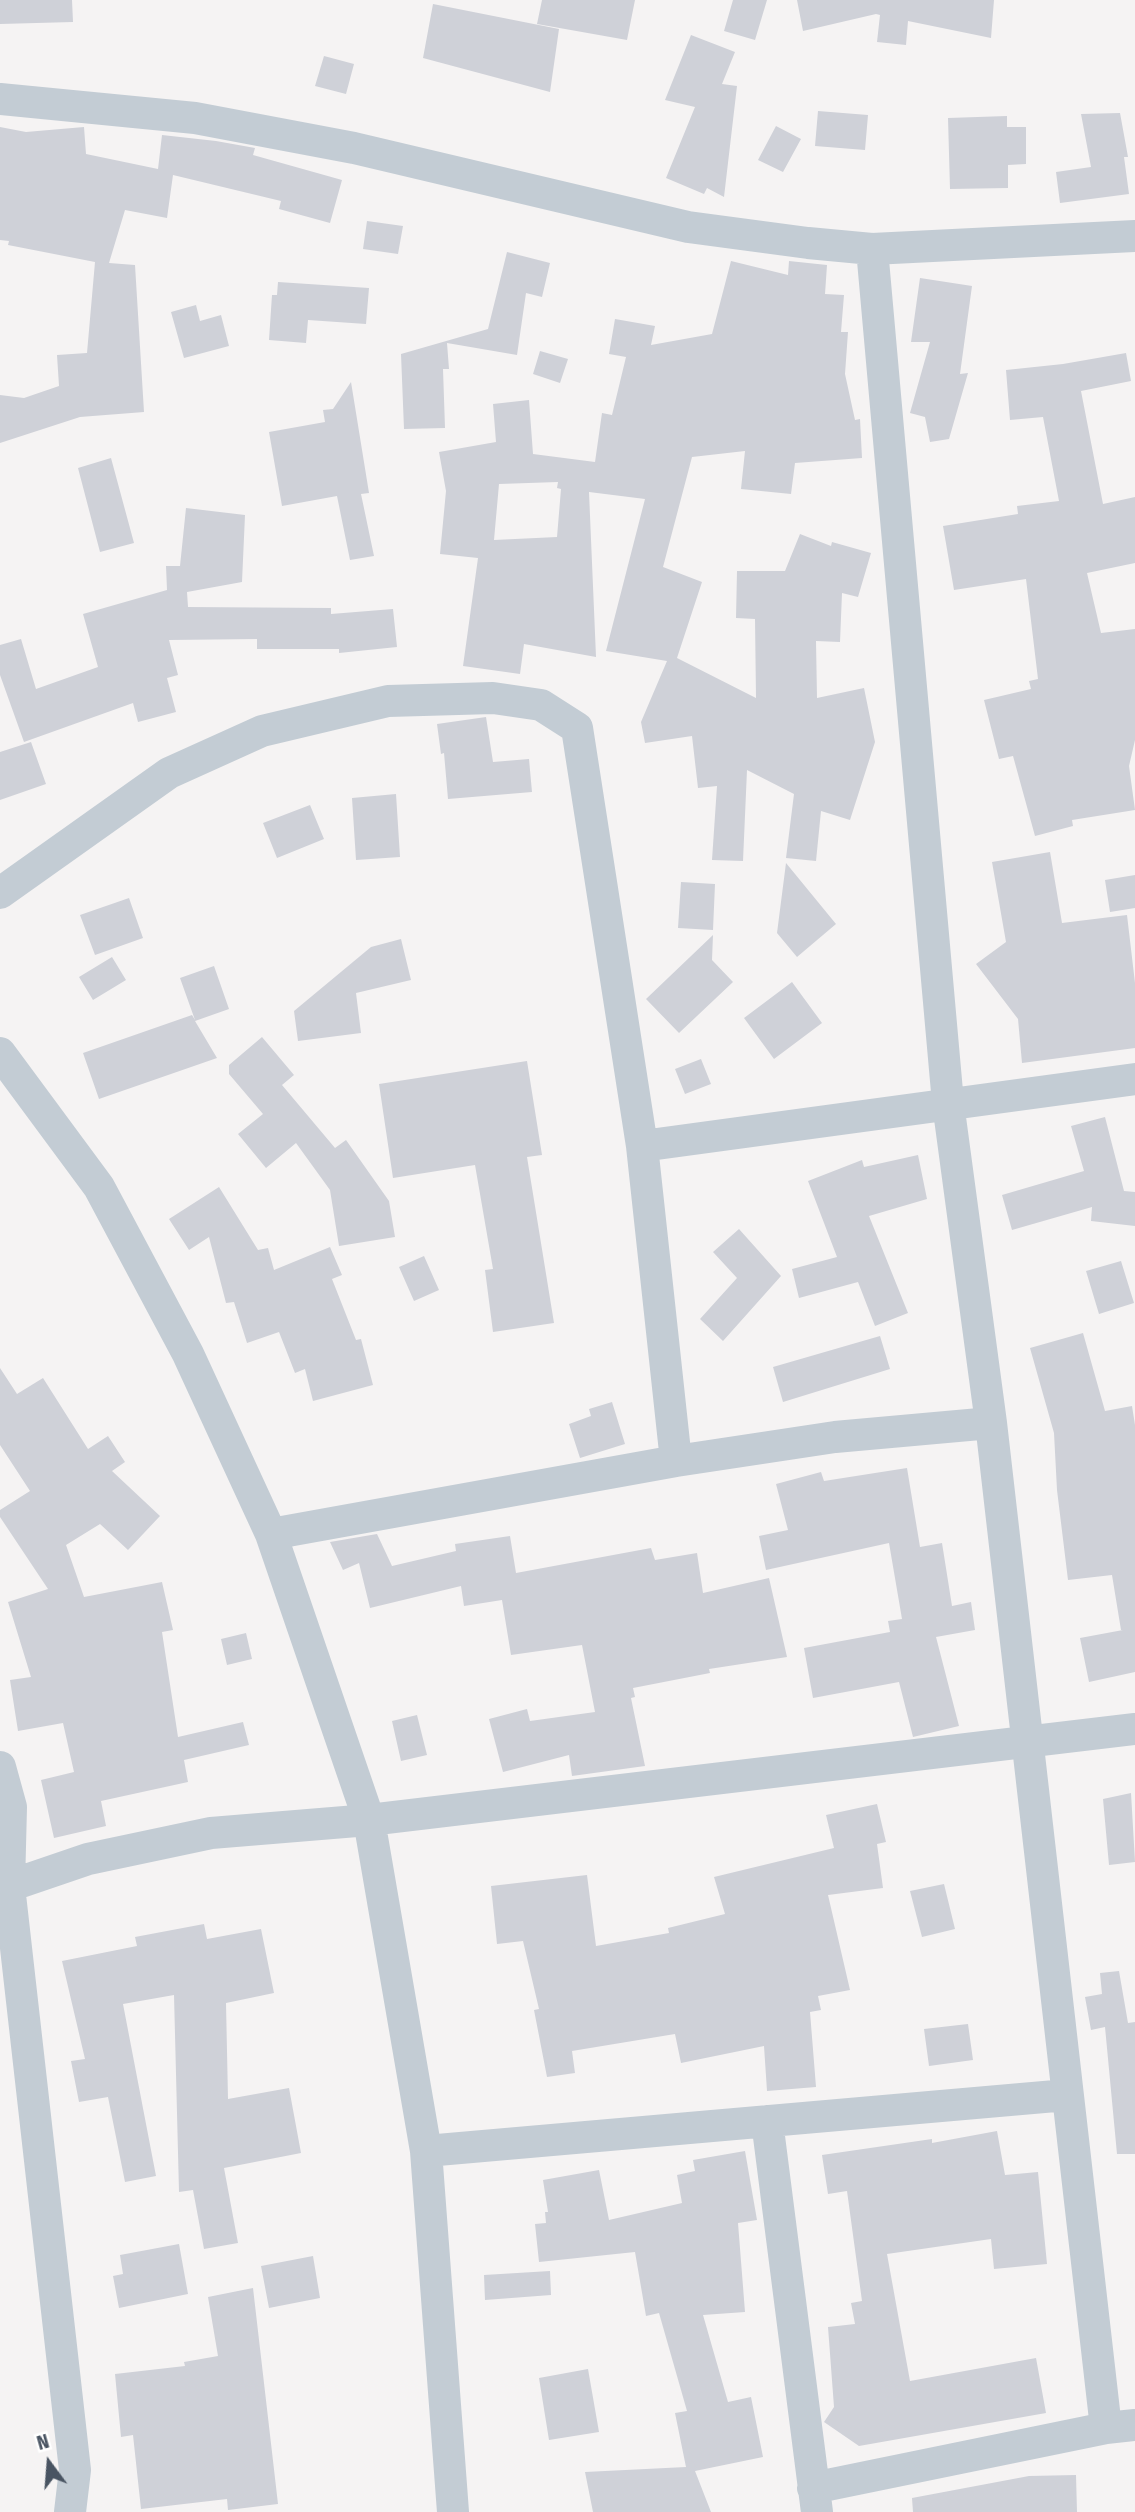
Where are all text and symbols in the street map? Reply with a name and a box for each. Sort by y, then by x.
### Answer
north arrow [14,2428,84,2498]
text: N [34,2430,52,2455]

